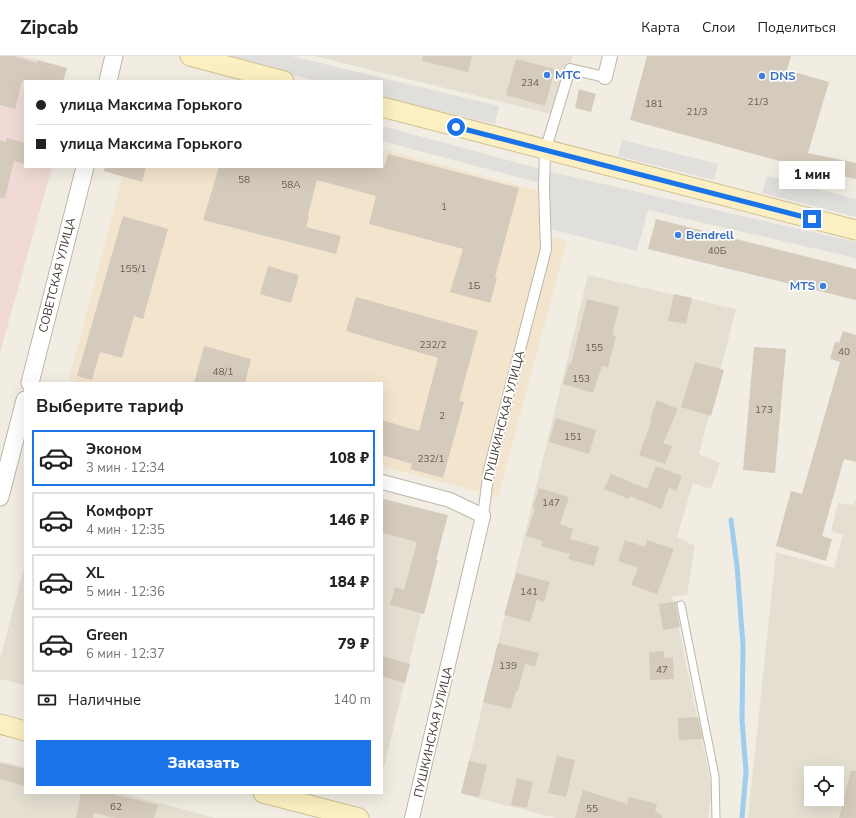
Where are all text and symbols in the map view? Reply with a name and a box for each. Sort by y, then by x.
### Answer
text: Zipcab [20,15,78,41]
text: Карта [641,18,680,37]
text: Слои [702,18,736,37]
text: Поделиться [758,18,836,37]
place label: МТС [555,67,581,83]
place label: DNS [770,68,796,84]
marker: МТС [542,70,552,80]
marker: DNS [757,71,767,81]
house number: 234 [521,76,539,90]
text: улица Максима Горького [60,95,242,115]
house number: 21/3 [748,95,768,109]
house number: 181 [645,97,663,111]
house number: 21/3 [687,105,707,119]
route start [447,118,465,136]
text: улица Максима Горького [60,134,242,154]
callout: 1 мин [779,161,845,189]
text: 1 мин [794,166,830,184]
house number: 58 [238,173,250,187]
house number: 58А [281,178,301,192]
house number: 1 [441,200,447,214]
route end [803,210,821,228]
street label: СОВЕТСКАЯ УЛИЦА [35,216,79,334]
place label: Bendrell [686,227,734,243]
marker: Bendrell [673,230,683,240]
house number: 40Б [708,244,727,258]
house number: 155/1 [120,262,146,276]
place label: MTS [790,278,815,294]
house number: 1Б [468,279,481,293]
marker: MTS [818,281,828,291]
house number: 232/2 [420,338,446,352]
house number: 155 [585,341,603,355]
house number: 40 [838,345,850,359]
street label: ПУШКИНСКАЯ УЛИЦА [480,349,528,483]
house number: 48/1 [213,365,233,379]
house number: 153 [572,372,590,386]
text: Выберите тариф [36,394,184,418]
house number: 173 [755,403,773,417]
house number: 2 [439,409,445,423]
house number: 151 [564,430,582,444]
text: Эконом [86,439,142,459]
icon: car [38,440,74,476]
text: 108 ₽ [329,448,369,468]
house number: 232/1 [418,452,444,466]
text: 3 мин · 12:34 [86,459,165,477]
house number: 147 [542,496,560,510]
text: Комфорт [86,501,153,521]
icon: car [38,502,74,538]
text: 146 ₽ [329,510,369,530]
text: 4 мин · 12:35 [86,521,165,539]
text: XL [86,563,105,583]
icon: car [38,564,74,600]
text: 184 ₽ [329,572,369,592]
text: 5 мин · 12:36 [86,583,165,601]
house number: 141 [520,585,538,599]
text: Green [86,625,128,645]
icon: car [38,626,74,662]
text: 79 ₽ [338,634,369,654]
text: 6 мин · 12:37 [86,645,165,663]
house number: 139 [499,659,517,673]
house number: 47 [656,663,668,677]
street label: ПУШКИНСКАЯ УЛИЦА [410,665,456,799]
icon: cash [36,689,58,711]
text: Наличные [68,690,141,710]
text: 140 m [333,691,371,709]
button: Заказать [36,740,371,786]
map controls [804,766,844,806]
button: locate [804,766,844,806]
house number: 62 [110,800,122,814]
house number: 55 [586,802,598,816]

